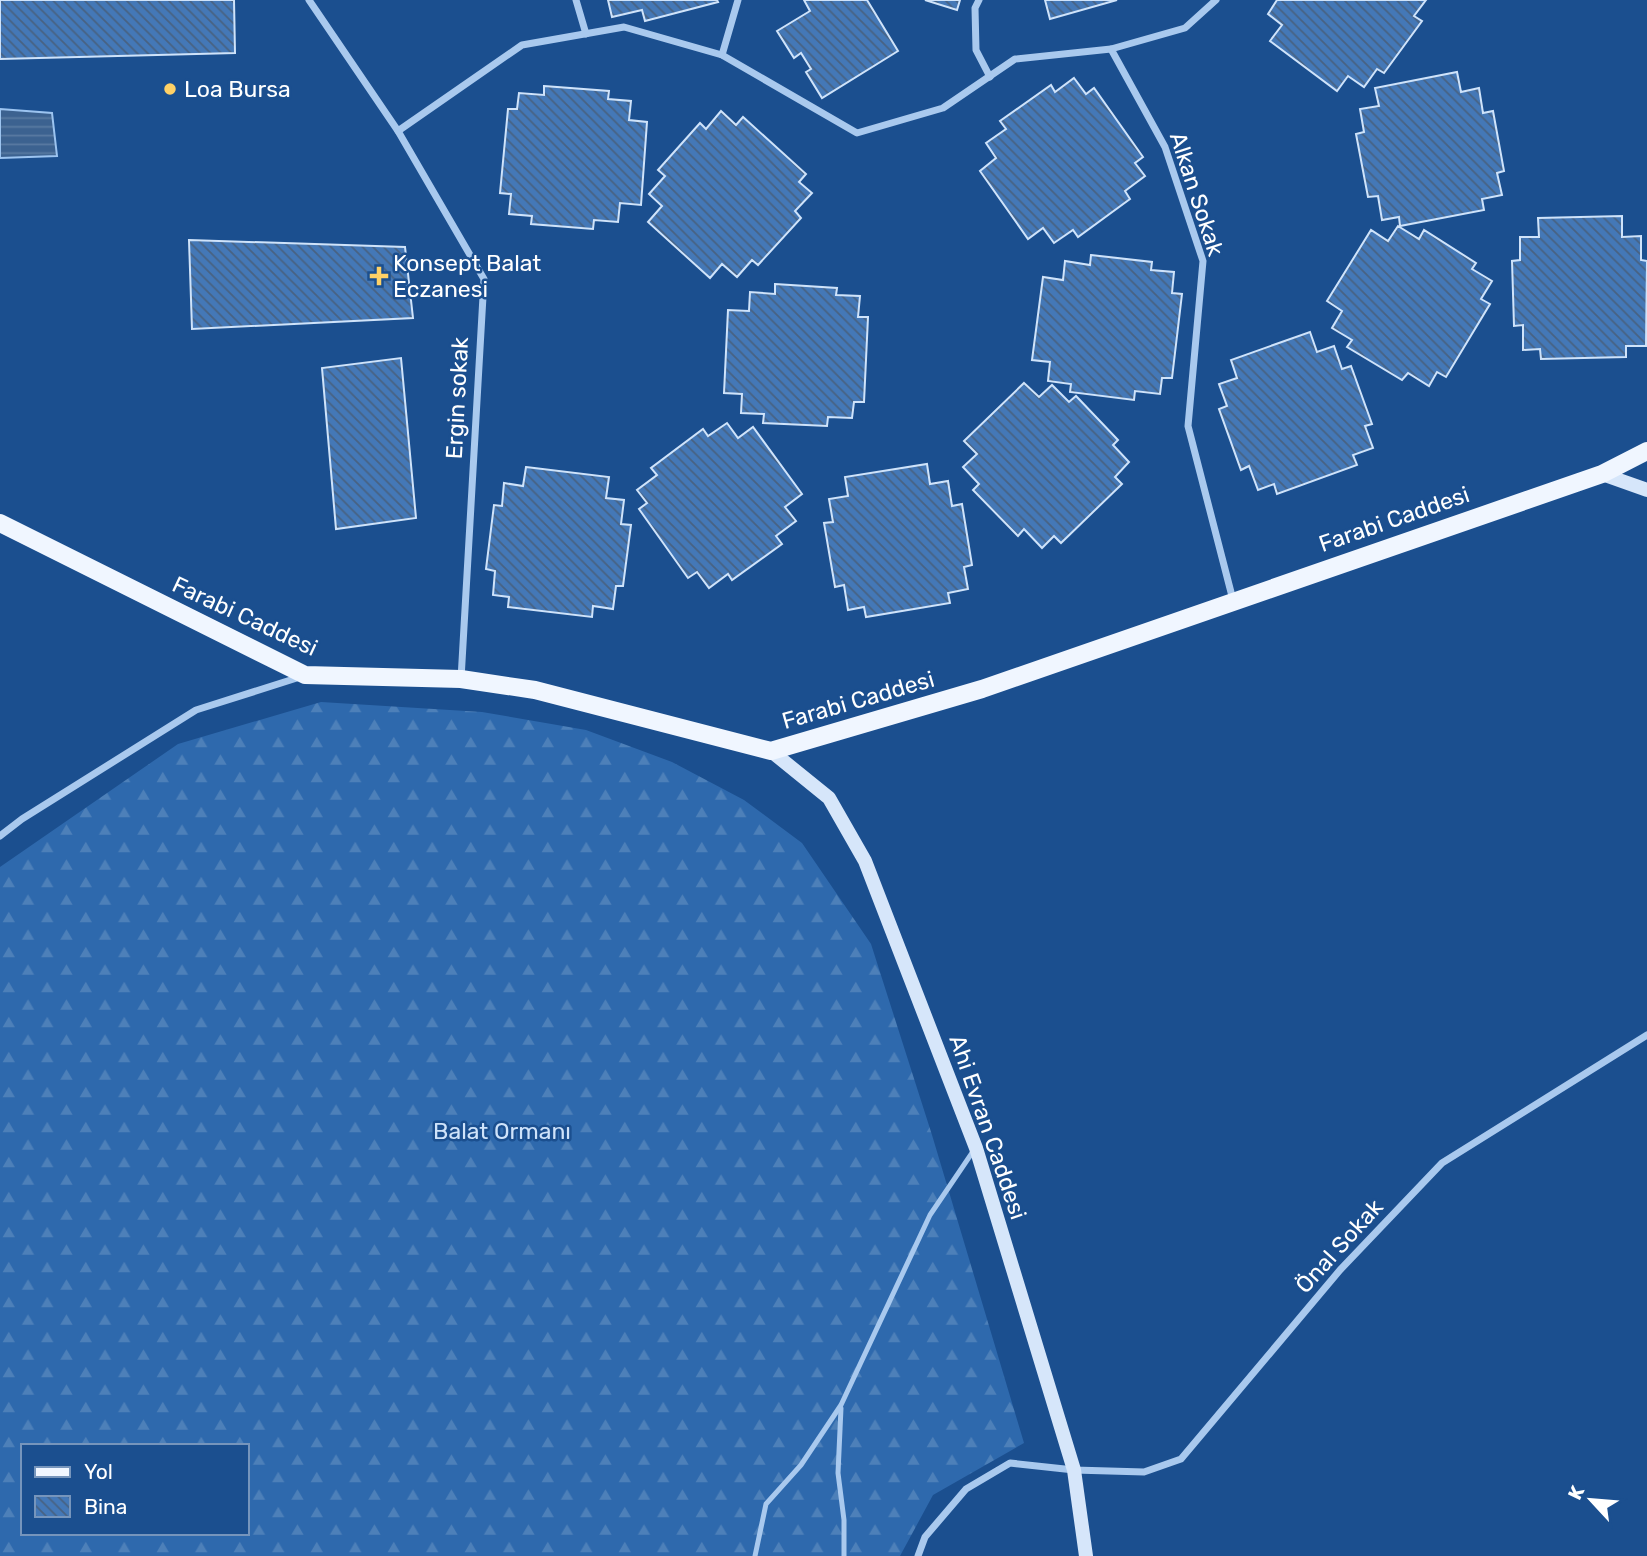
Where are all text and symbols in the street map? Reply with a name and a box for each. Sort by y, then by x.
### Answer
place label: Loa Bursa [184,75,291,103]
marker: Loa Bursa [162,81,178,97]
street label: Alkan Sokak [1164,129,1230,260]
place label: Konsept Balat Eczanesi [393,249,541,303]
marker: Konsept Balat Eczanesi [371,268,387,284]
street label: Ergin sokak [440,336,474,460]
street label: Farabi Caddesi [1315,480,1473,558]
street label: Farabi Caddesi [168,570,322,662]
street label: Farabi Caddesi [779,665,937,735]
street label: Ahi Evran Caddesi [943,1031,1033,1223]
park label: Balat Ormanı [433,1117,571,1145]
street label: Önal Sokak [1289,1193,1389,1299]
legend [21,1444,248,1535]
text: Yol [84,1459,113,1484]
north arrow [1556,1465,1626,1535]
text: K [1563,1482,1589,1503]
text: Bina [84,1494,127,1519]

